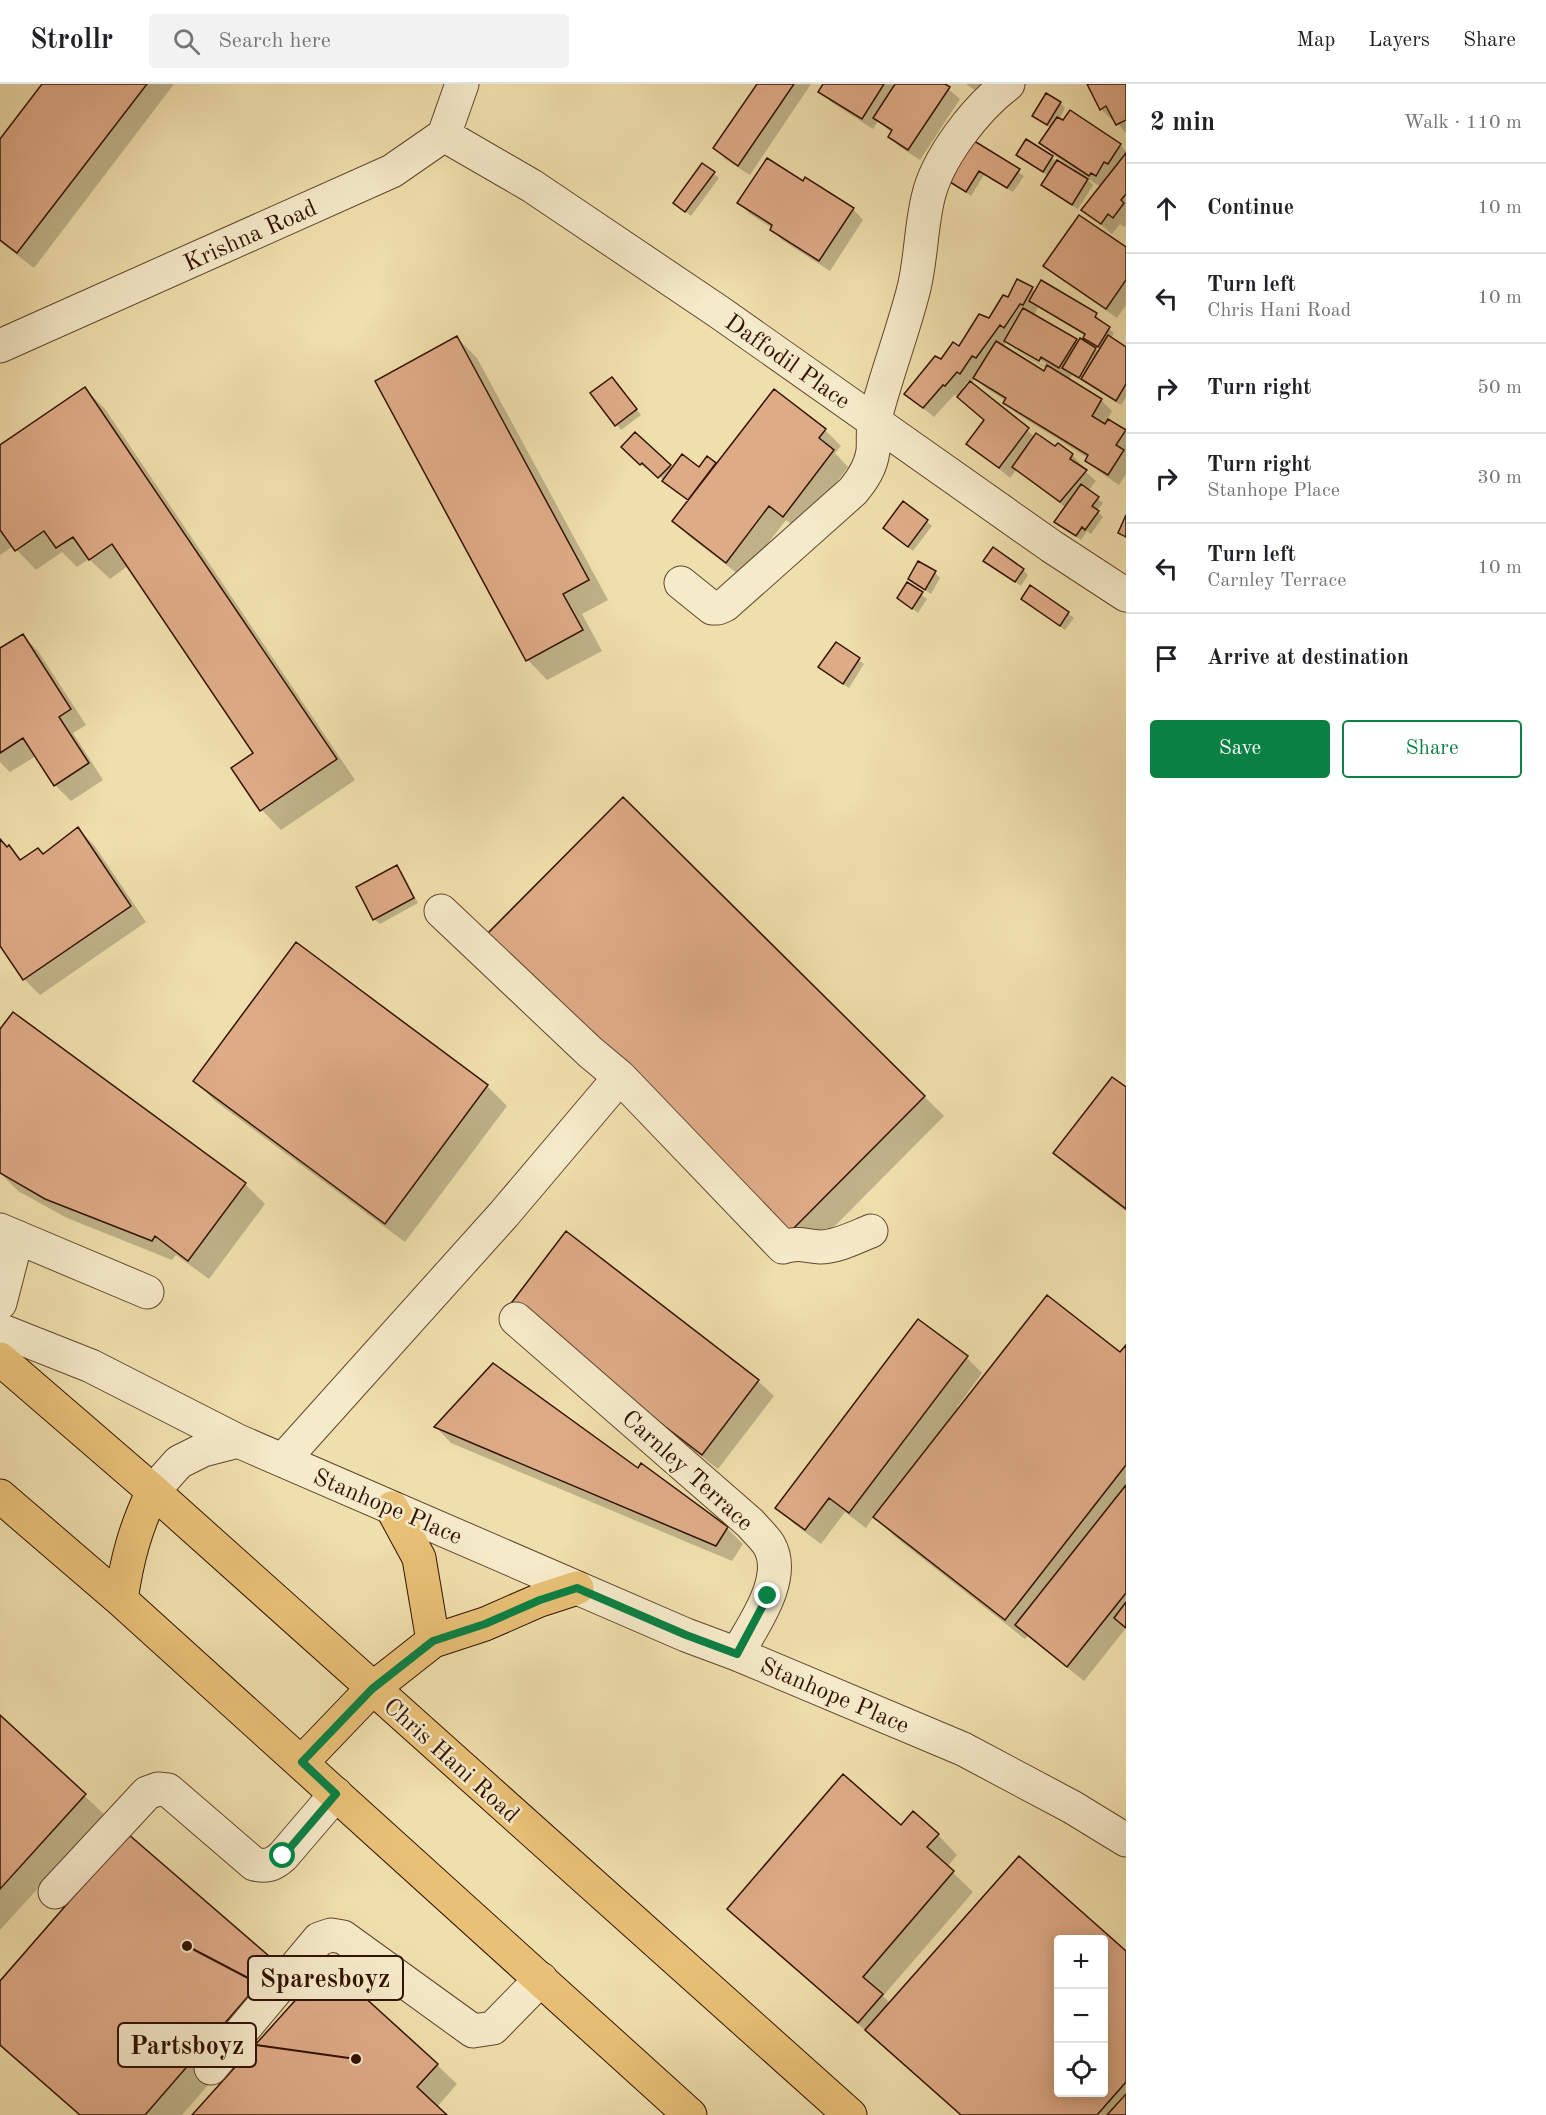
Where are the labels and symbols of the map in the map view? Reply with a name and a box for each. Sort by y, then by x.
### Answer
street label: Krishna Road [181,197,321,277]
street label: Daffodil Place [720,311,854,415]
street label: Carnley Terrace [616,1407,757,1536]
street label: Stanhope Place [309,1466,465,1550]
route end [754,1582,780,1608]
street label: Stanhope Place [756,1655,912,1739]
street label: Chris Hani Road [378,1695,523,1828]
route start [269,1842,295,1868]
callout: Sparesboyz [248,1956,403,2000]
text: Sparesboyz [260,1967,390,1993]
callout: Partsboyz [118,2023,256,2067]
text: Partsboyz [130,2034,244,2060]

